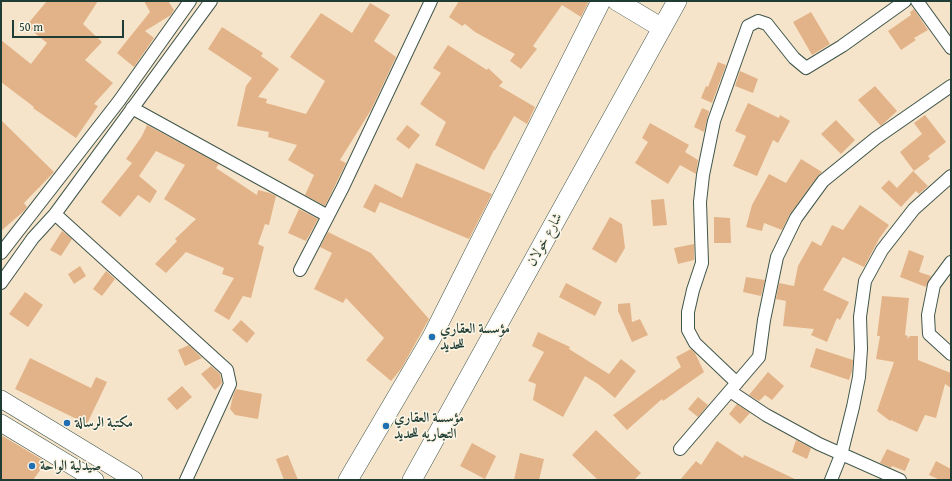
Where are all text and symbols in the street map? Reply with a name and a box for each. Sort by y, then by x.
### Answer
scale bar [14,12,126,38]
text: 50 m [19,18,43,35]
street label: شارع خولان [524,210,566,270]
place label: مؤسسة العقاري للحديد [440,321,510,354]
marker: مؤسسة العقاري للحديد [427,332,437,342]
place label: مؤسسة العقاري التجاريه للحديد [394,410,464,442]
place label: مكتبة الرسالة [75,415,133,431]
marker: مكتبة الرسالة [62,418,72,428]
marker: مؤسسة العقاري التجاريه للحديد [381,421,391,431]
place label: صيدلية الواحة [40,458,101,474]
marker: صيدلية الواحة [27,461,37,471]

